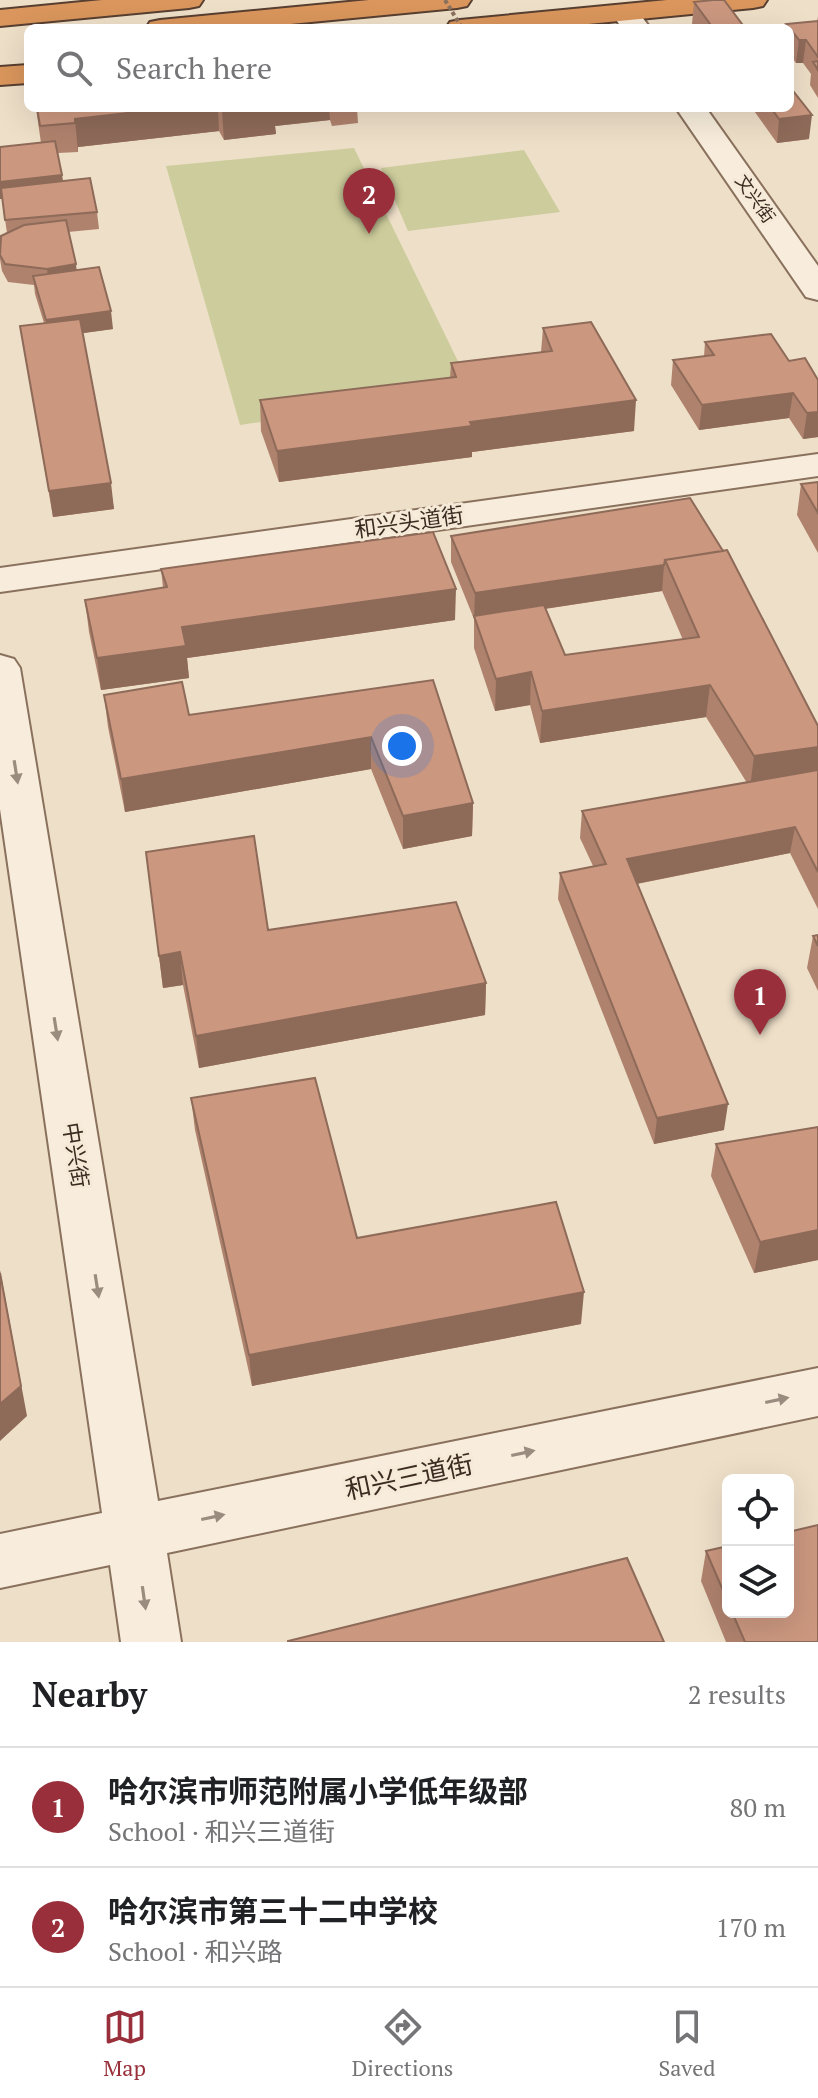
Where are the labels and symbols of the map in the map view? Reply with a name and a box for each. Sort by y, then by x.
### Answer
pin: 2 [343,168,395,234]
street label: 文兴街 [731,169,781,227]
street label: 和兴头道街 [352,499,465,544]
your location [382,726,422,766]
one-way arrow [11,760,23,785]
pin: 1 [734,969,786,1035]
one-way arrow [51,1017,63,1042]
street label: 中兴街 [57,1120,96,1190]
one-way arrow [91,1274,103,1299]
one-way arrow [765,1393,790,1406]
street label: 和兴三道街 [342,1446,476,1506]
one-way arrow [511,1446,536,1459]
one-way arrow [201,1510,226,1523]
one-way arrow [138,1586,151,1611]

